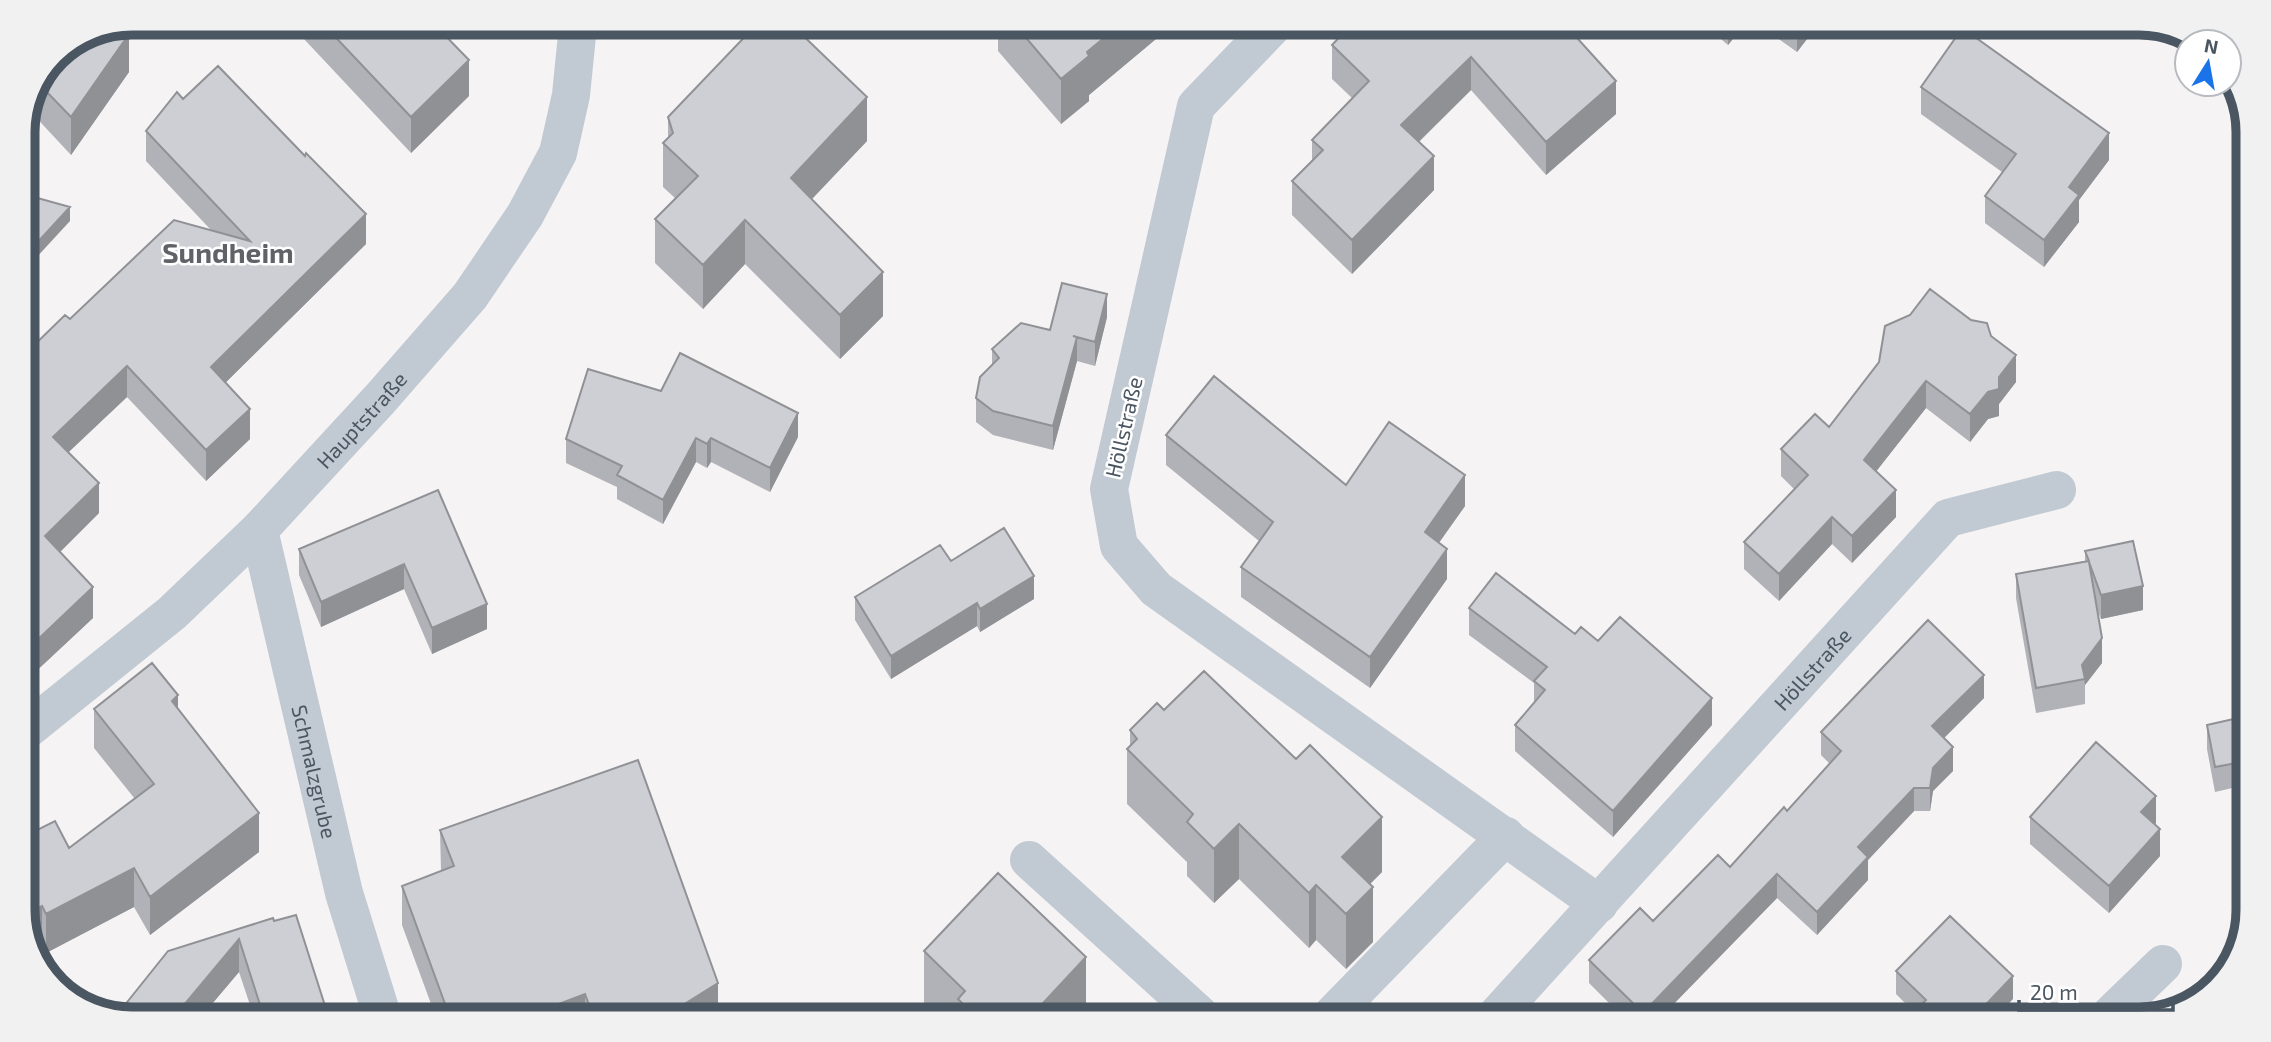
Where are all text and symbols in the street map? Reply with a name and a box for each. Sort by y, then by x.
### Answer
north arrow [2173,28,2243,98]
text: N [2202,33,2220,58]
district label: Sundheim [162,235,294,269]
street label: Hauptstraße [311,366,411,473]
street label: Höllstraße [1099,374,1147,480]
street label: Höllstraße [1768,622,1855,715]
street label: Schmalzgrube [288,702,343,841]
scale bar [2019,968,2173,1012]
text: 20 m [2030,979,2078,1004]

